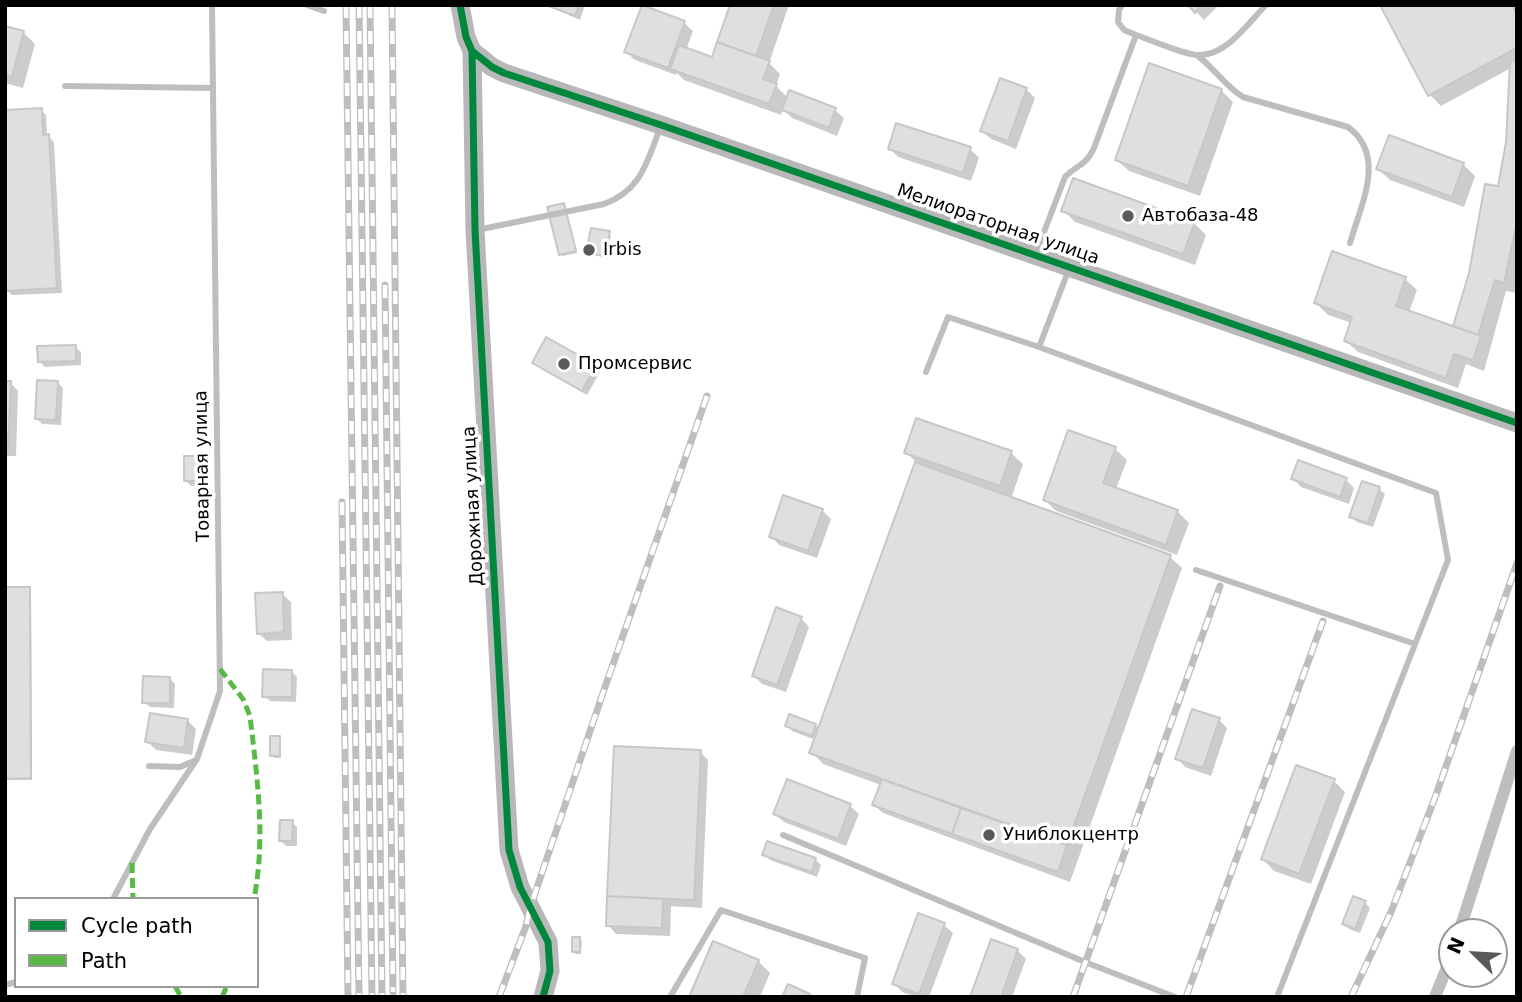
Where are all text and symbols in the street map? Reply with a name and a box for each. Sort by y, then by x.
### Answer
street label: Мелиораторная улица [894,180,1102,270]
place label: Автобаза-48 [1142,205,1259,227]
marker: Автобаза-48 [1120,208,1136,224]
place label: Irbis [603,239,642,261]
marker: Irbis [581,242,597,258]
place label: Промсервис [578,353,692,375]
marker: Промсервис [556,356,572,372]
street label: Товарная улица [191,390,215,542]
street label: Дорожная улица [459,425,489,587]
place label: Униблокцентр [1003,824,1139,846]
marker: Униблокцентр [981,827,997,843]
legend [14,897,259,988]
text: Cycle path [81,914,193,938]
north arrow [1438,918,1508,988]
text: N [1442,934,1469,957]
text: Path [81,949,127,973]

